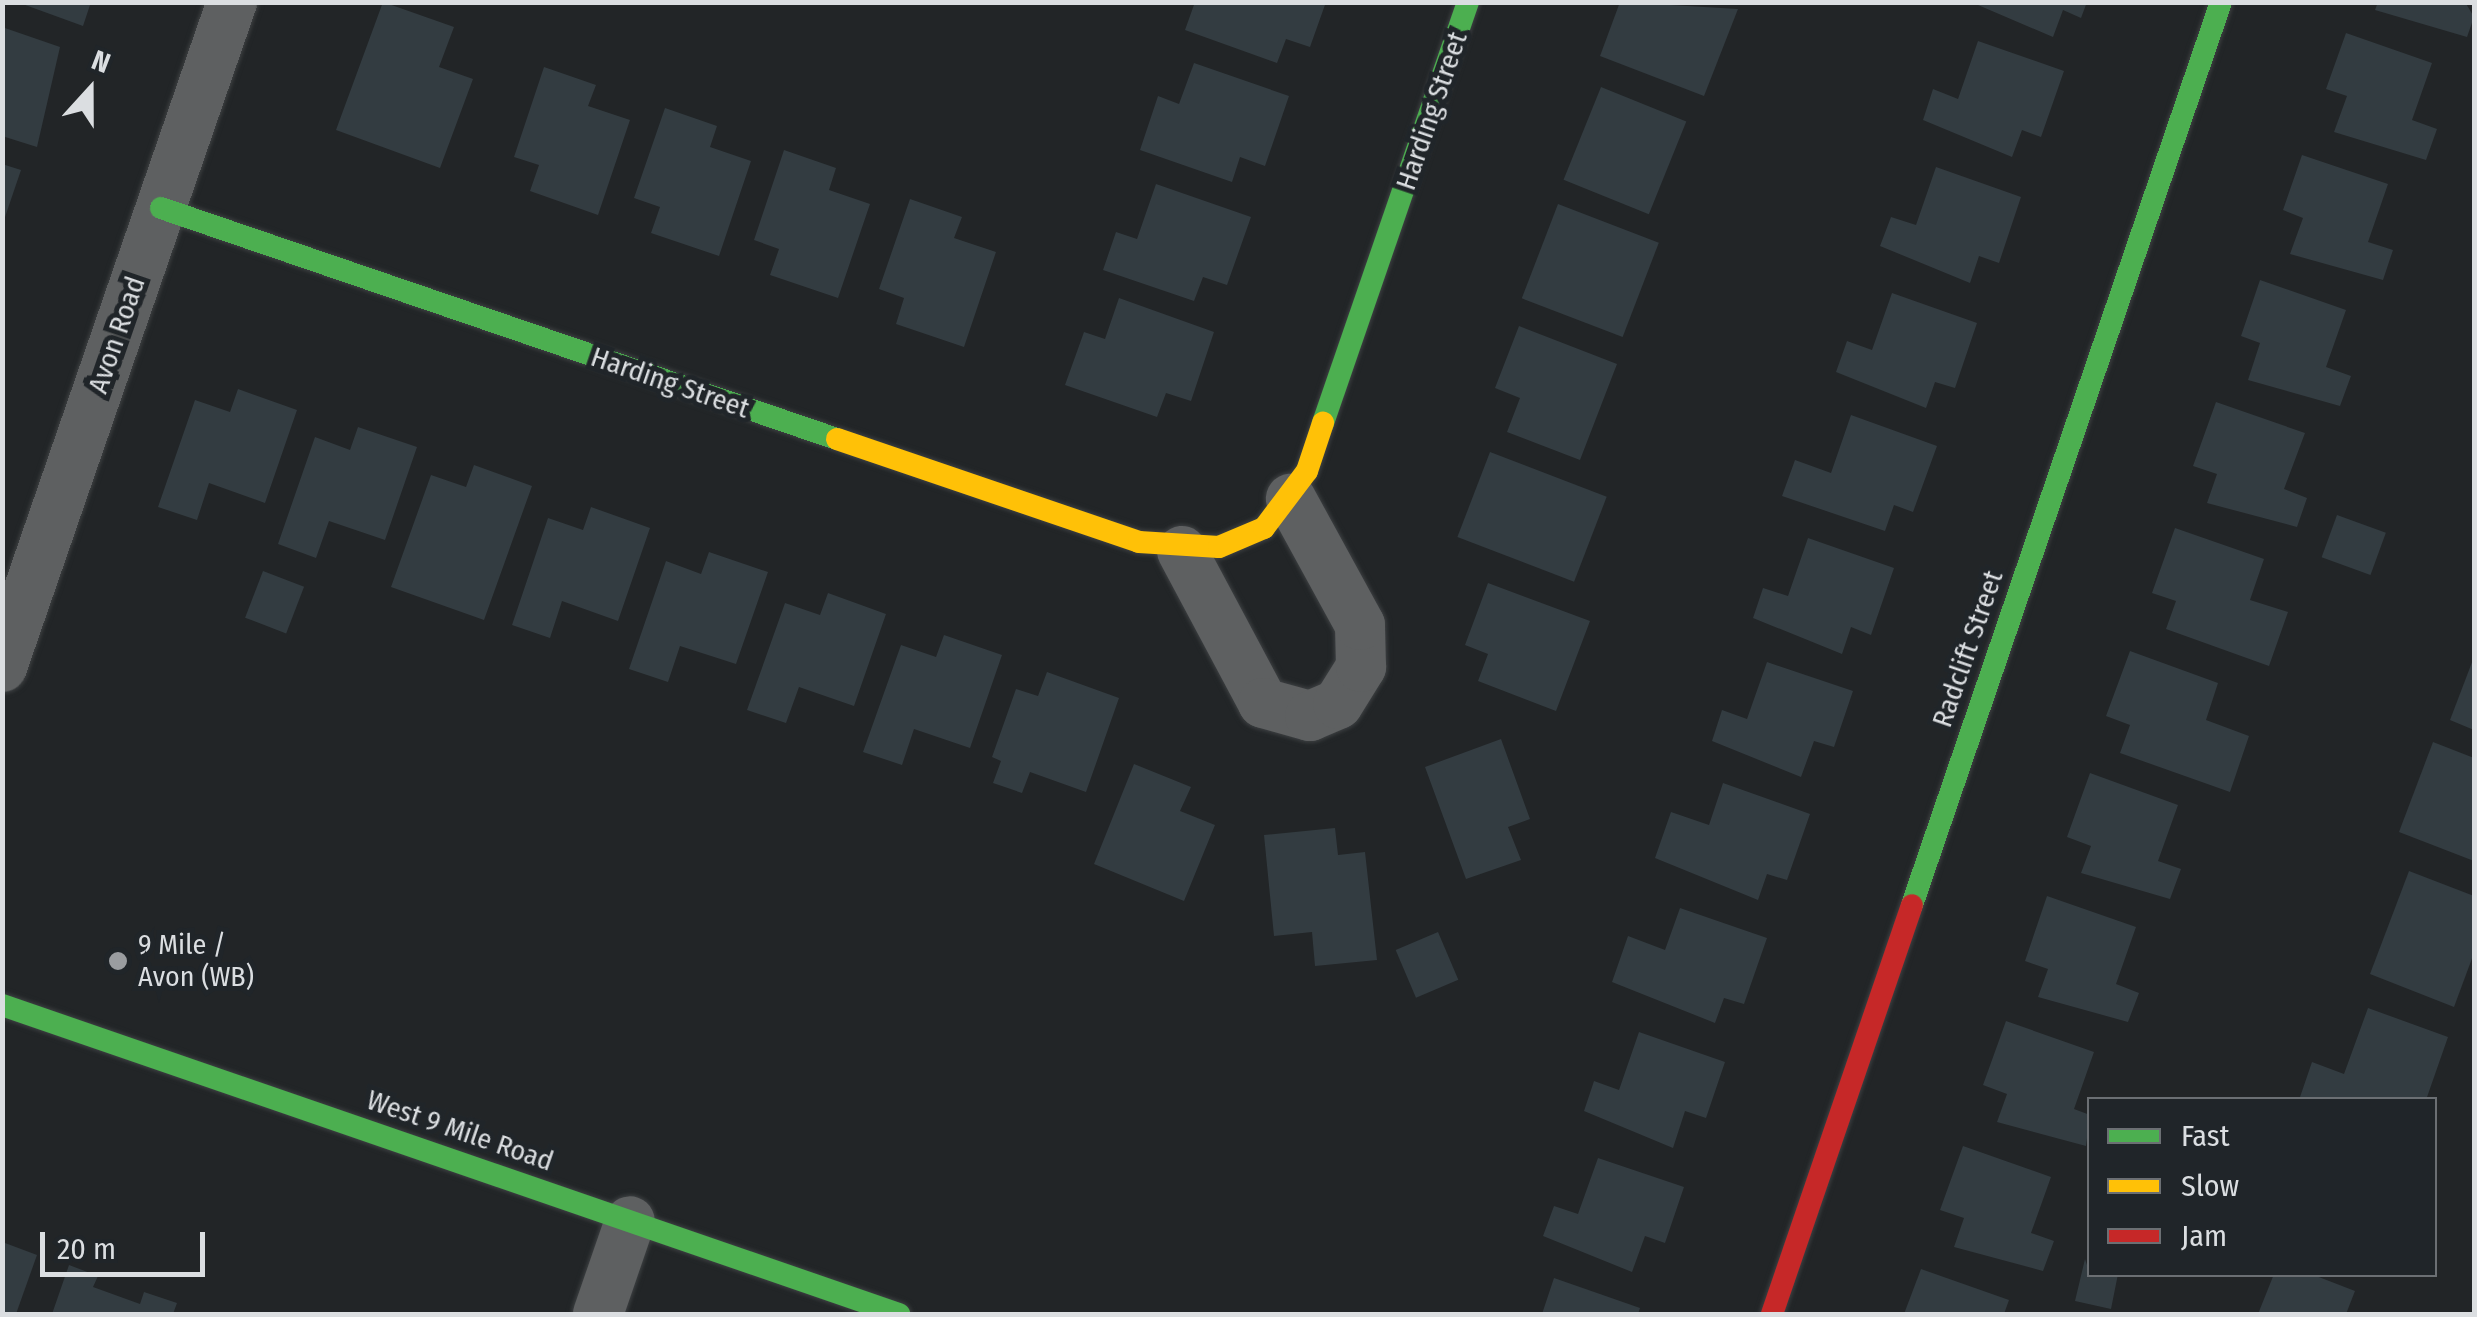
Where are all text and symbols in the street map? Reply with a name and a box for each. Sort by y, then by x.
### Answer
street label: Harding Street [1389,27,1475,195]
north arrow [40,40,140,140]
text: N [87,43,115,80]
street label: Avon Road [81,272,153,398]
street label: Harding Street [586,340,754,426]
street label: Radclift Street [1926,566,2010,732]
place label: 9 Mile / Avon (WB) [138,928,254,994]
marker: 9 Mile / Avon (WB) [107,950,129,972]
street label: West 9 Mile Road [362,1083,558,1179]
legend [2087,1097,2437,1277]
text: Fast [2181,1118,2229,1154]
text: Slow [2181,1168,2239,1204]
scale bar [45,1212,210,1274]
text: Jam [2181,1218,2227,1254]
text: 20 m [57,1231,116,1267]

